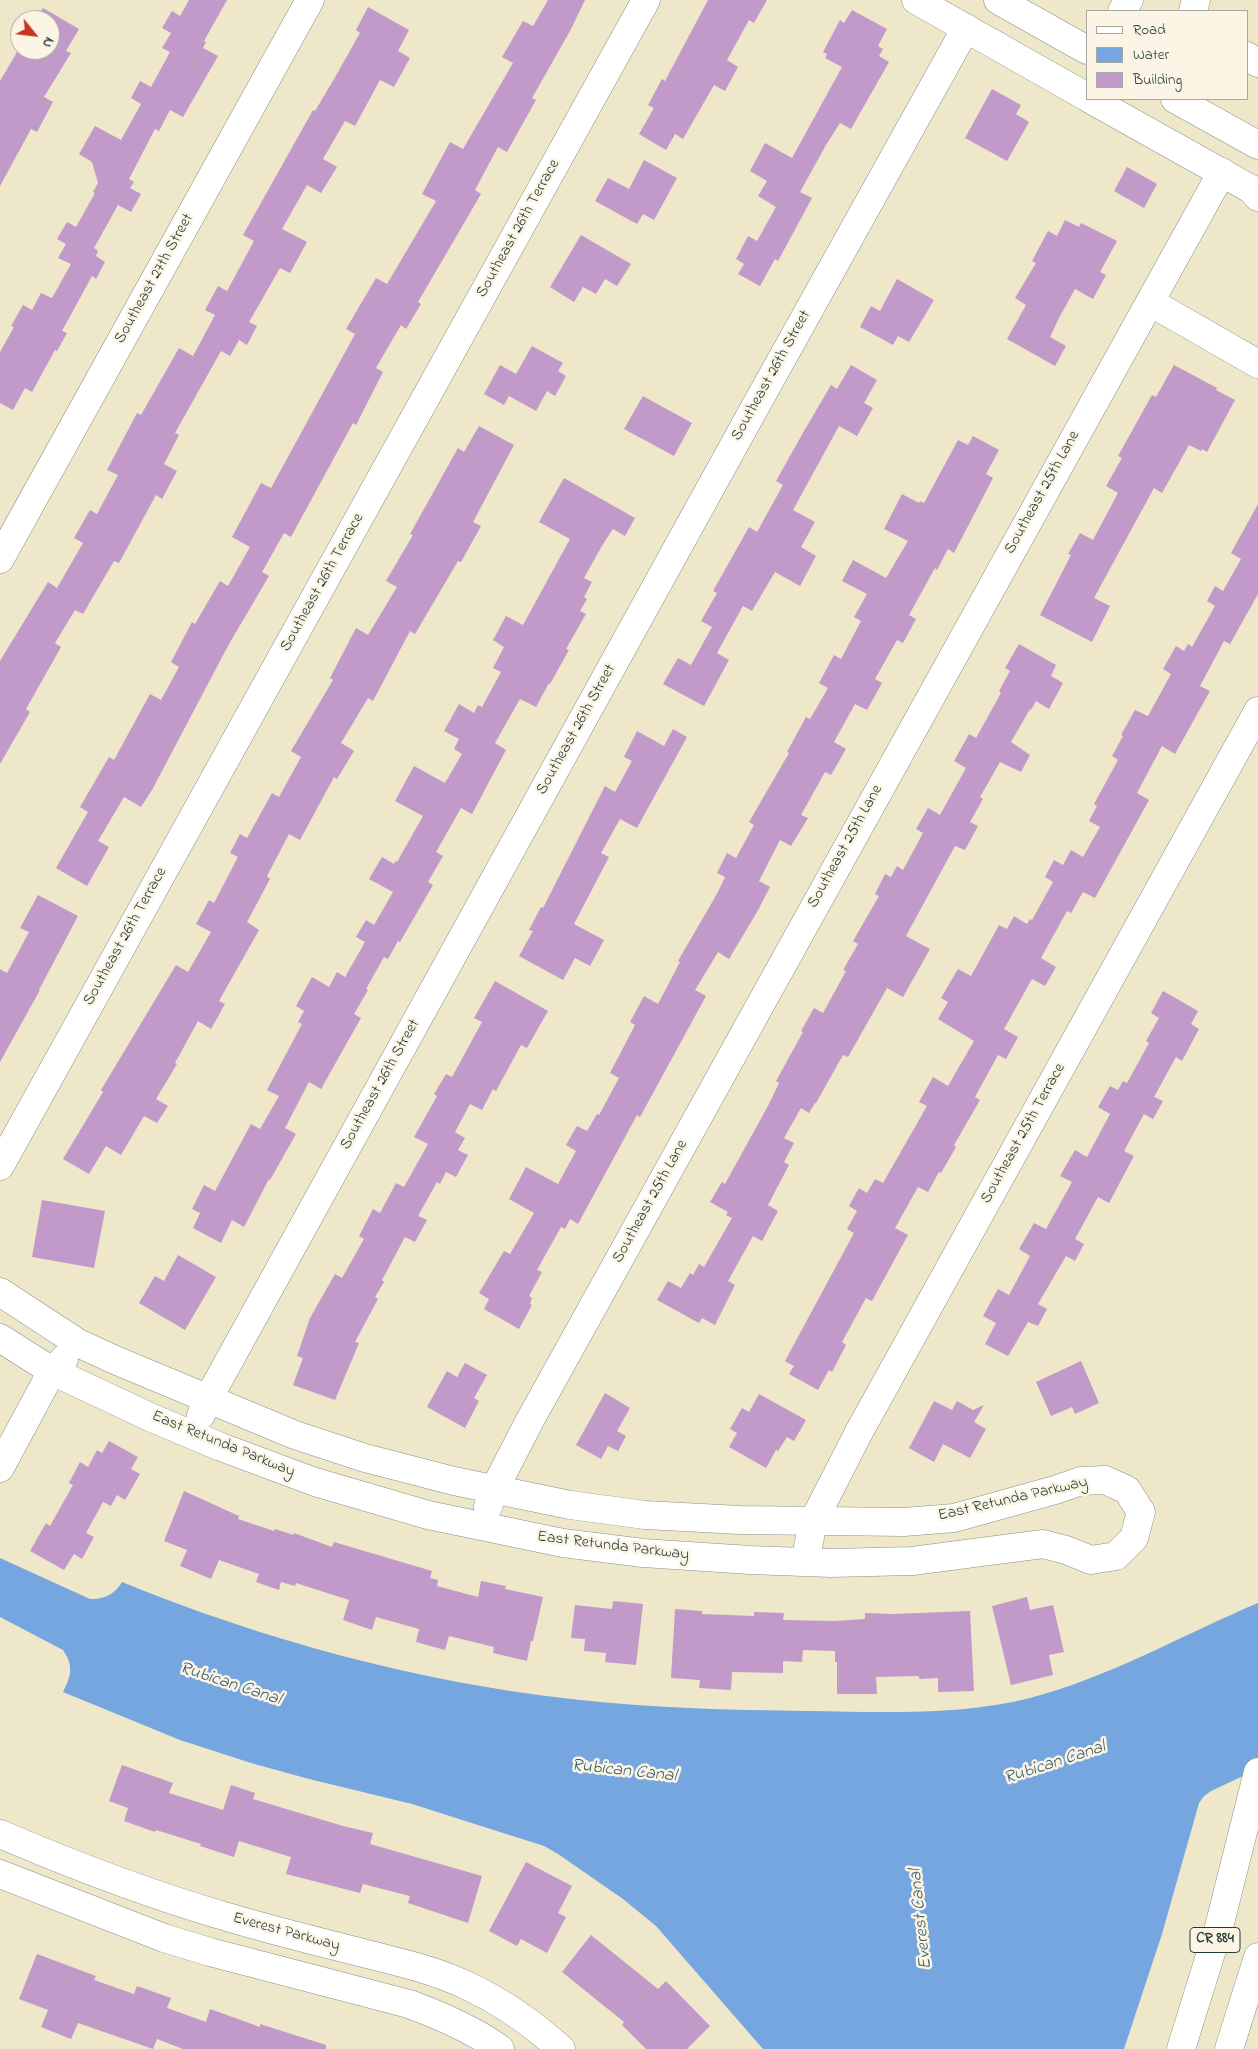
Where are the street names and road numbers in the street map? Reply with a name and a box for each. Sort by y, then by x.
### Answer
street label: Southeast 26th Terrace [473,157,565,301]
street label: Southeast 27th Street [111,211,199,347]
street label: Southeast 26th Street [728,307,816,445]
street label: Southeast 25th Lane [1001,428,1085,558]
street label: Southeast 26th Terrace [277,511,369,655]
street label: Southeast 26th Street [533,661,621,799]
street label: Southeast 25th Lane [804,782,888,912]
street label: Southeast 26th Terrace [80,865,172,1009]
street label: Southeast 26th Street [337,1016,425,1154]
street label: Southeast 25th Terrace [977,1061,1071,1207]
street label: Southeast 25th Lane [609,1137,693,1267]
street label: East Retunda Parkway [149,1407,297,1483]
street label: East Retunda Parkway [936,1473,1090,1527]
street label: East Retunda Parkway [536,1528,690,1566]
street label: Everest Parkway [230,1909,342,1957]
road number: CR 884 [1190,1928,1240,1952]

